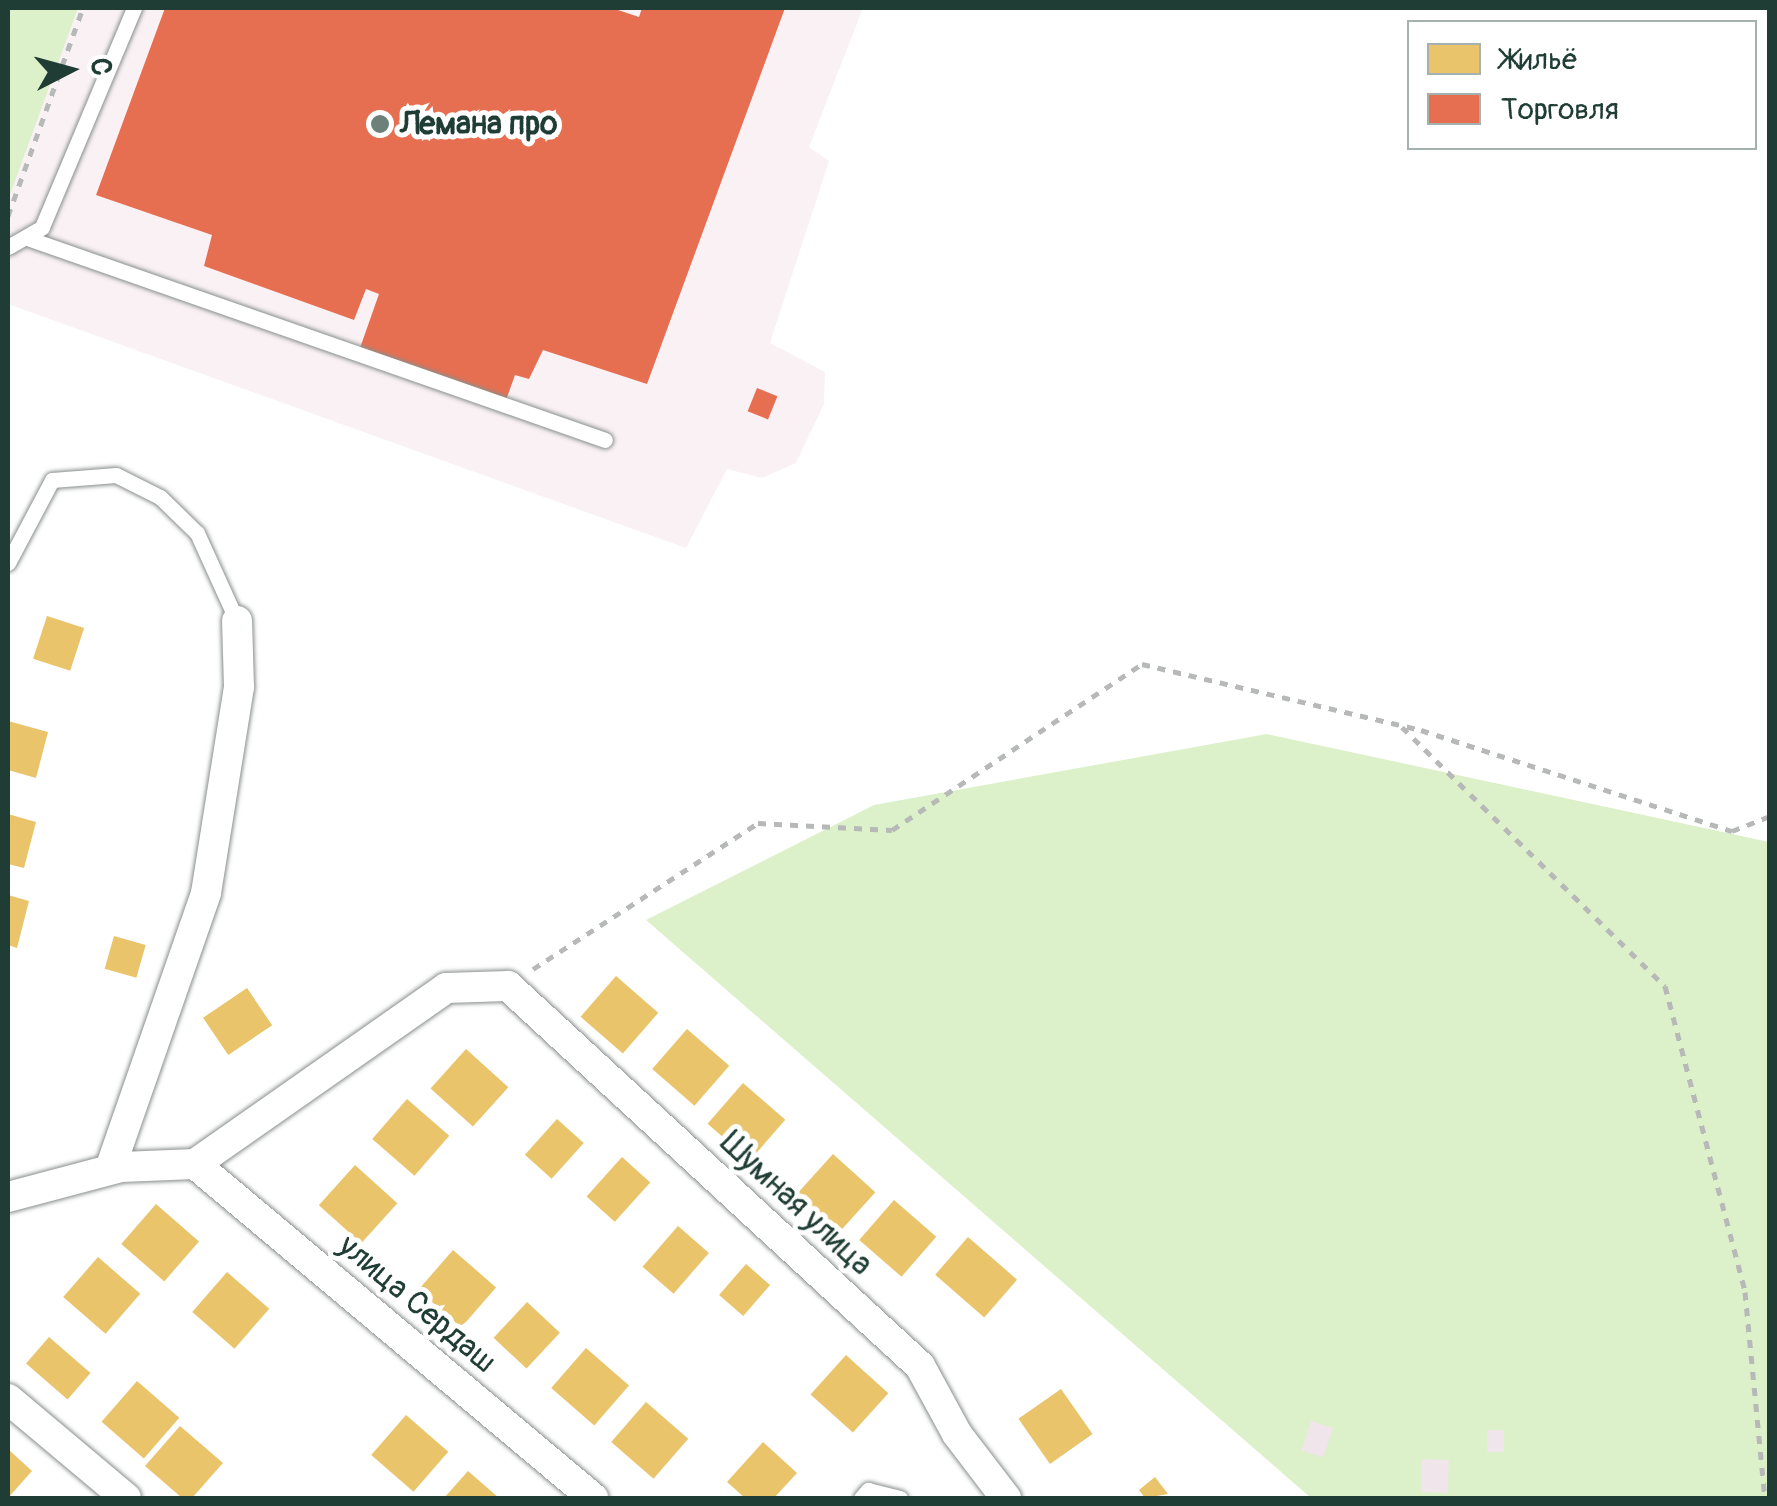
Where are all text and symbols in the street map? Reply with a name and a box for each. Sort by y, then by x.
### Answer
north arrow [20,20,120,120]
legend [1407,20,1757,150]
text: Жильё [1501,41,1578,78]
text: С [82,56,119,77]
text: Торговля [1501,91,1619,128]
place label: Лемана про [400,105,557,143]
marker: Лемана про [369,113,391,135]
street label: Шумная улица [712,1124,880,1284]
street label: улица Сердаш [330,1227,504,1381]

